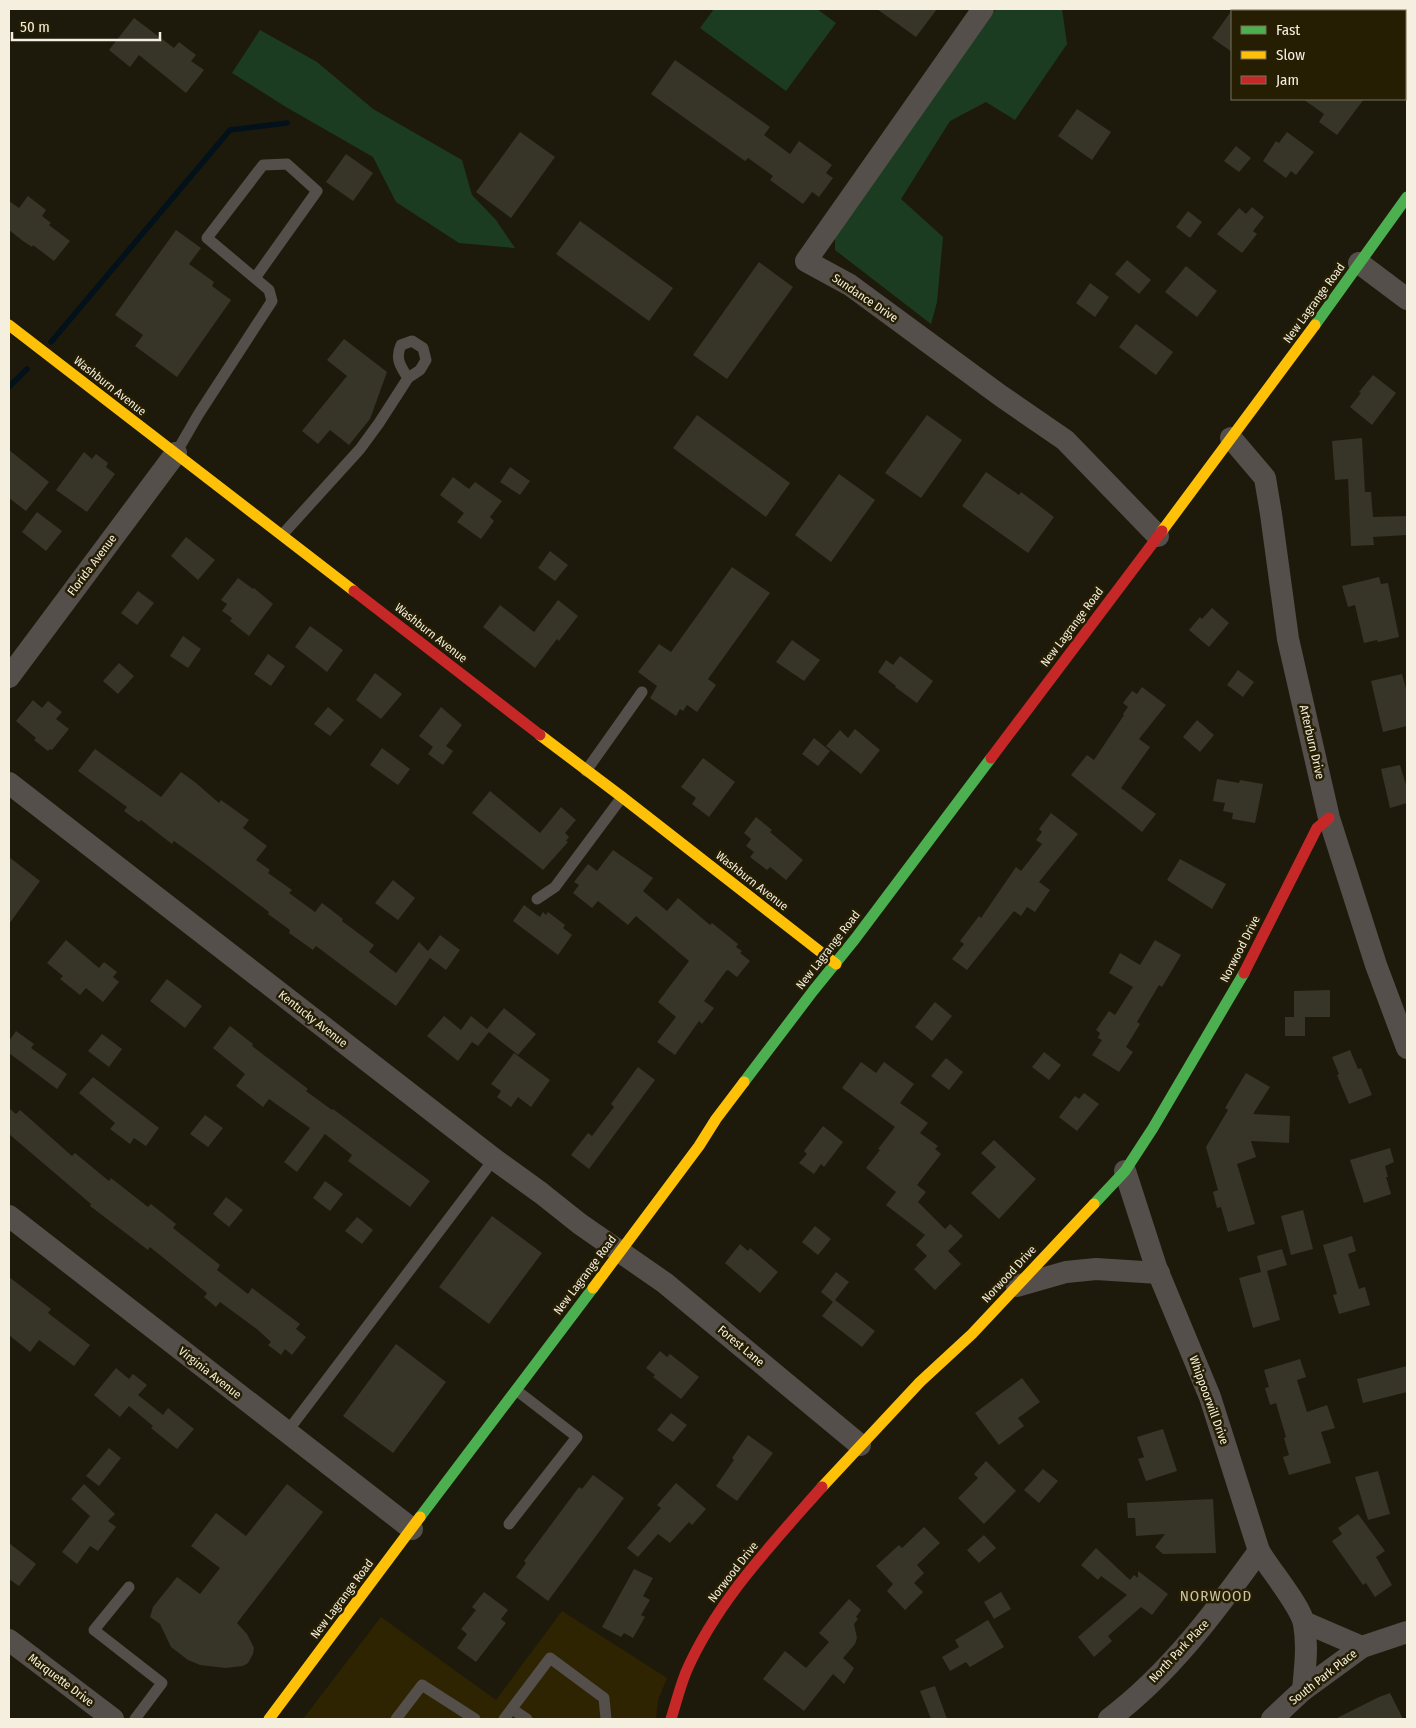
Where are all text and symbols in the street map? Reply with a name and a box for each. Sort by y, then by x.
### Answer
scale bar [12,10,160,42]
legend [1231,10,1406,100]
text: 50 m [20,18,50,36]
text: Fast [1276,21,1300,39]
text: Slow [1276,46,1305,64]
text: Jam [1276,71,1299,89]
street label: New Lagrange Road [1280,260,1348,346]
street label: Sundance Drive [829,271,901,325]
street label: Washburn Avenue [71,353,149,419]
street label: Florida Avenue [64,532,120,598]
street label: New Lagrange Road [1038,585,1106,669]
street label: Washburn Avenue [392,600,470,666]
street label: Arterburn Drive [1297,704,1327,781]
street label: Washburn Avenue [713,848,791,914]
street label: New Lagrange Road [793,908,863,992]
street label: Norwood Drive [1217,913,1263,985]
street label: Kentucky Avenue [276,988,350,1050]
street label: New Lagrange Road [551,1233,619,1317]
street label: Norwood Drive [979,1243,1039,1305]
street label: Forest Lane [715,1323,767,1369]
street label: Virginia Avenue [176,1344,244,1402]
street label: Whippoorwill Drive [1186,1354,1232,1446]
street label: Norwood Drive [705,1539,761,1605]
street label: New Lagrange Road [308,1557,376,1641]
district label: NORWOOD [1180,1587,1252,1605]
street label: North Park Place [1146,1617,1212,1685]
street label: South Park Place [1286,1646,1360,1708]
street label: Marquette Drive [25,1651,97,1709]

